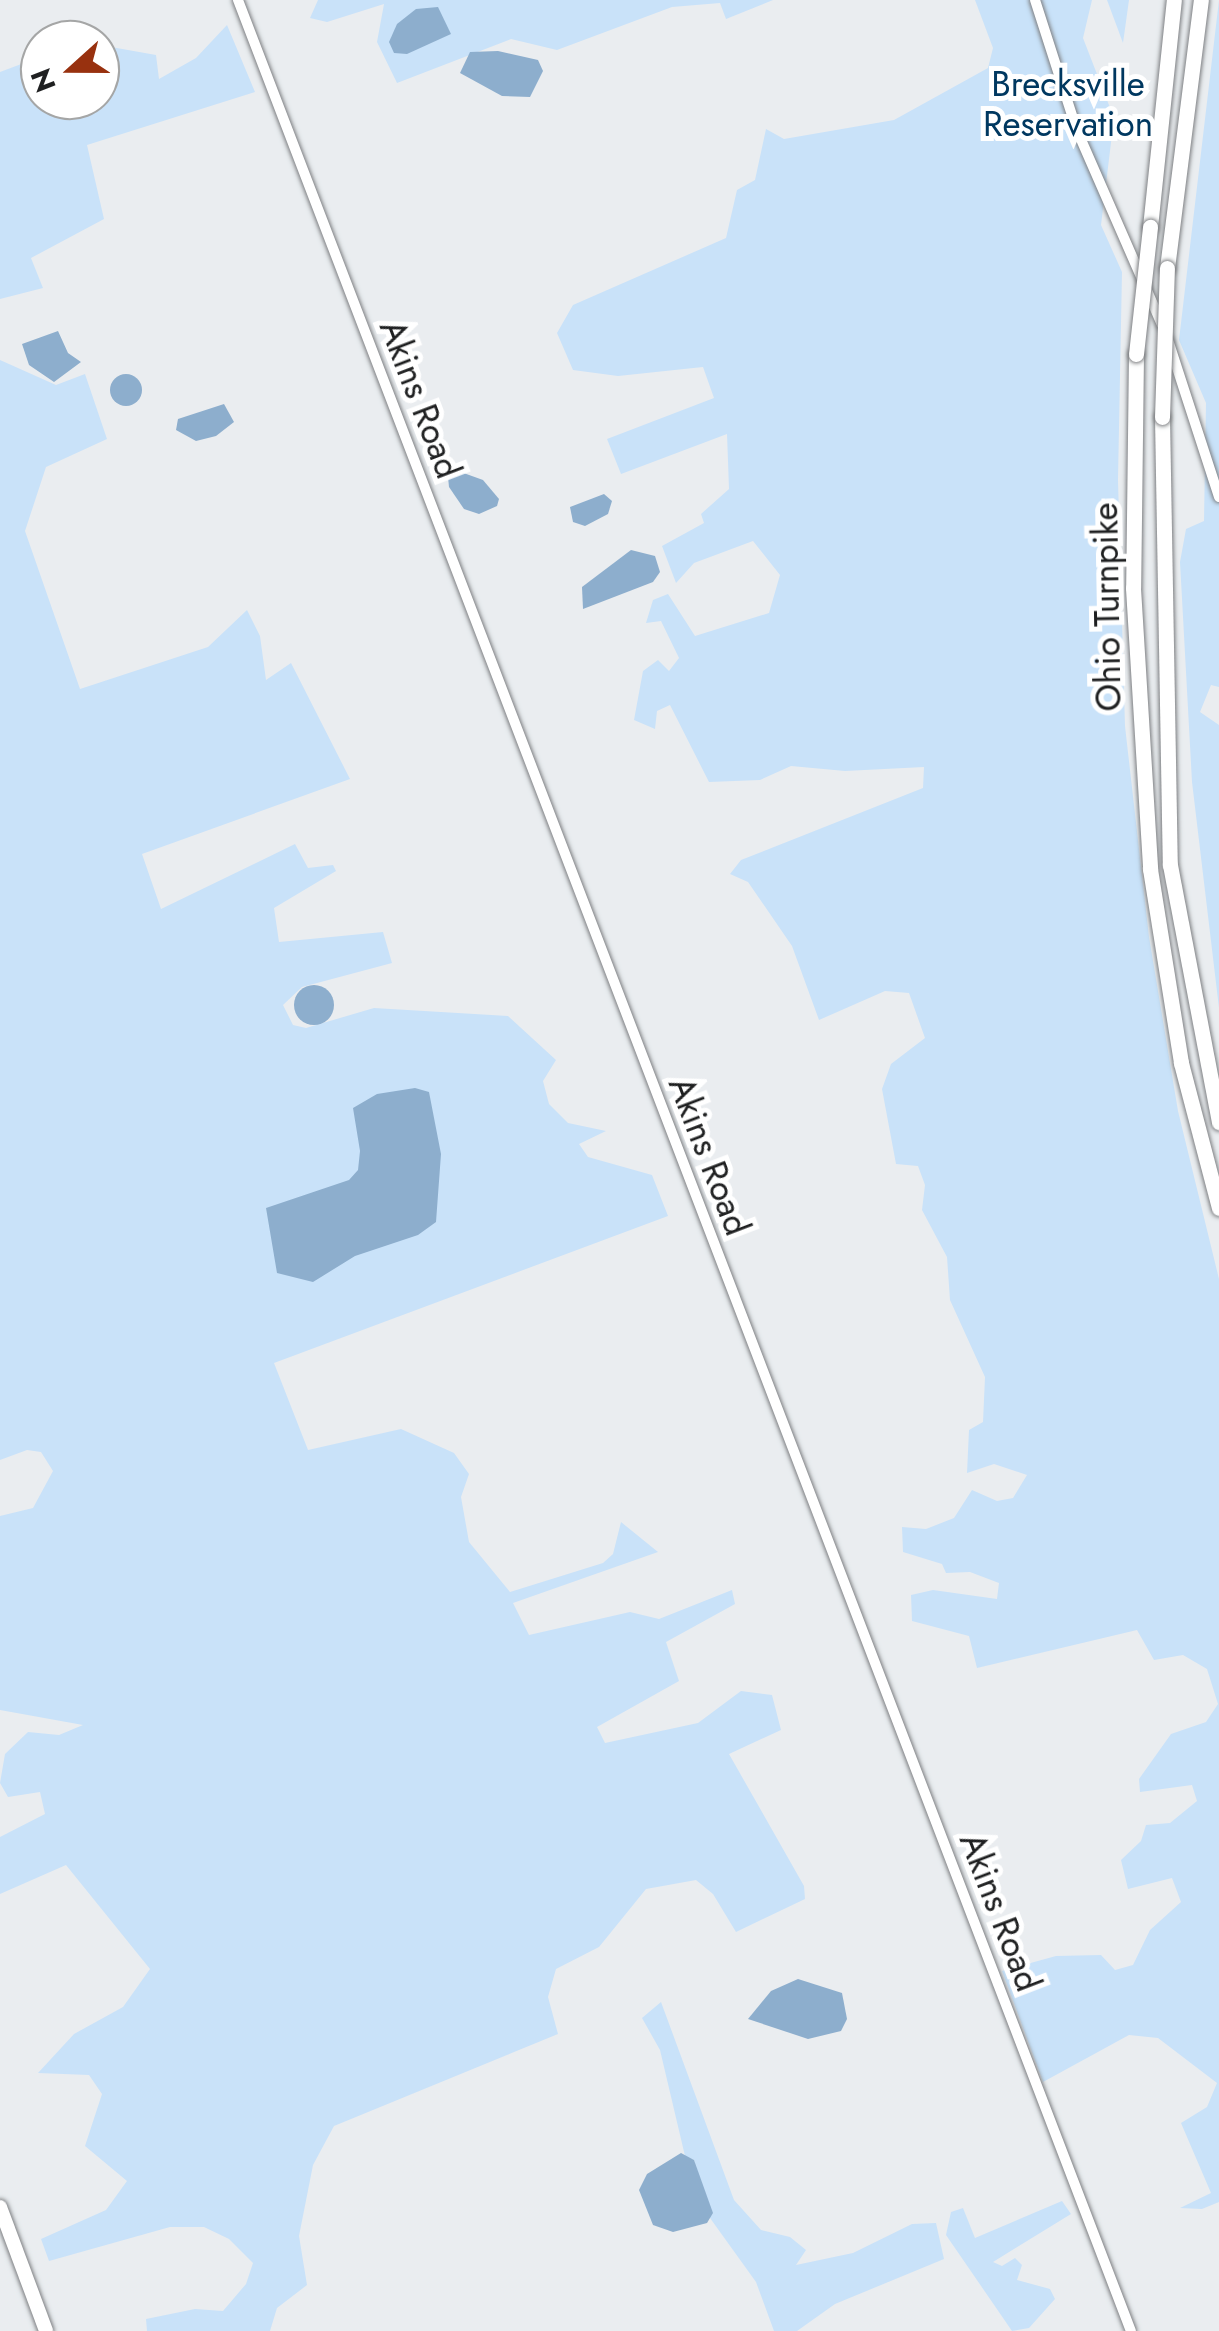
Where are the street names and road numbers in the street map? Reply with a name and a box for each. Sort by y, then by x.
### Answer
street label: Akins Road [371,314,469,484]
street label: Ohio Turnpike [1084,502,1130,712]
street label: Akins Road [660,1071,758,1241]
street label: Akins Road [951,1827,1049,1997]

